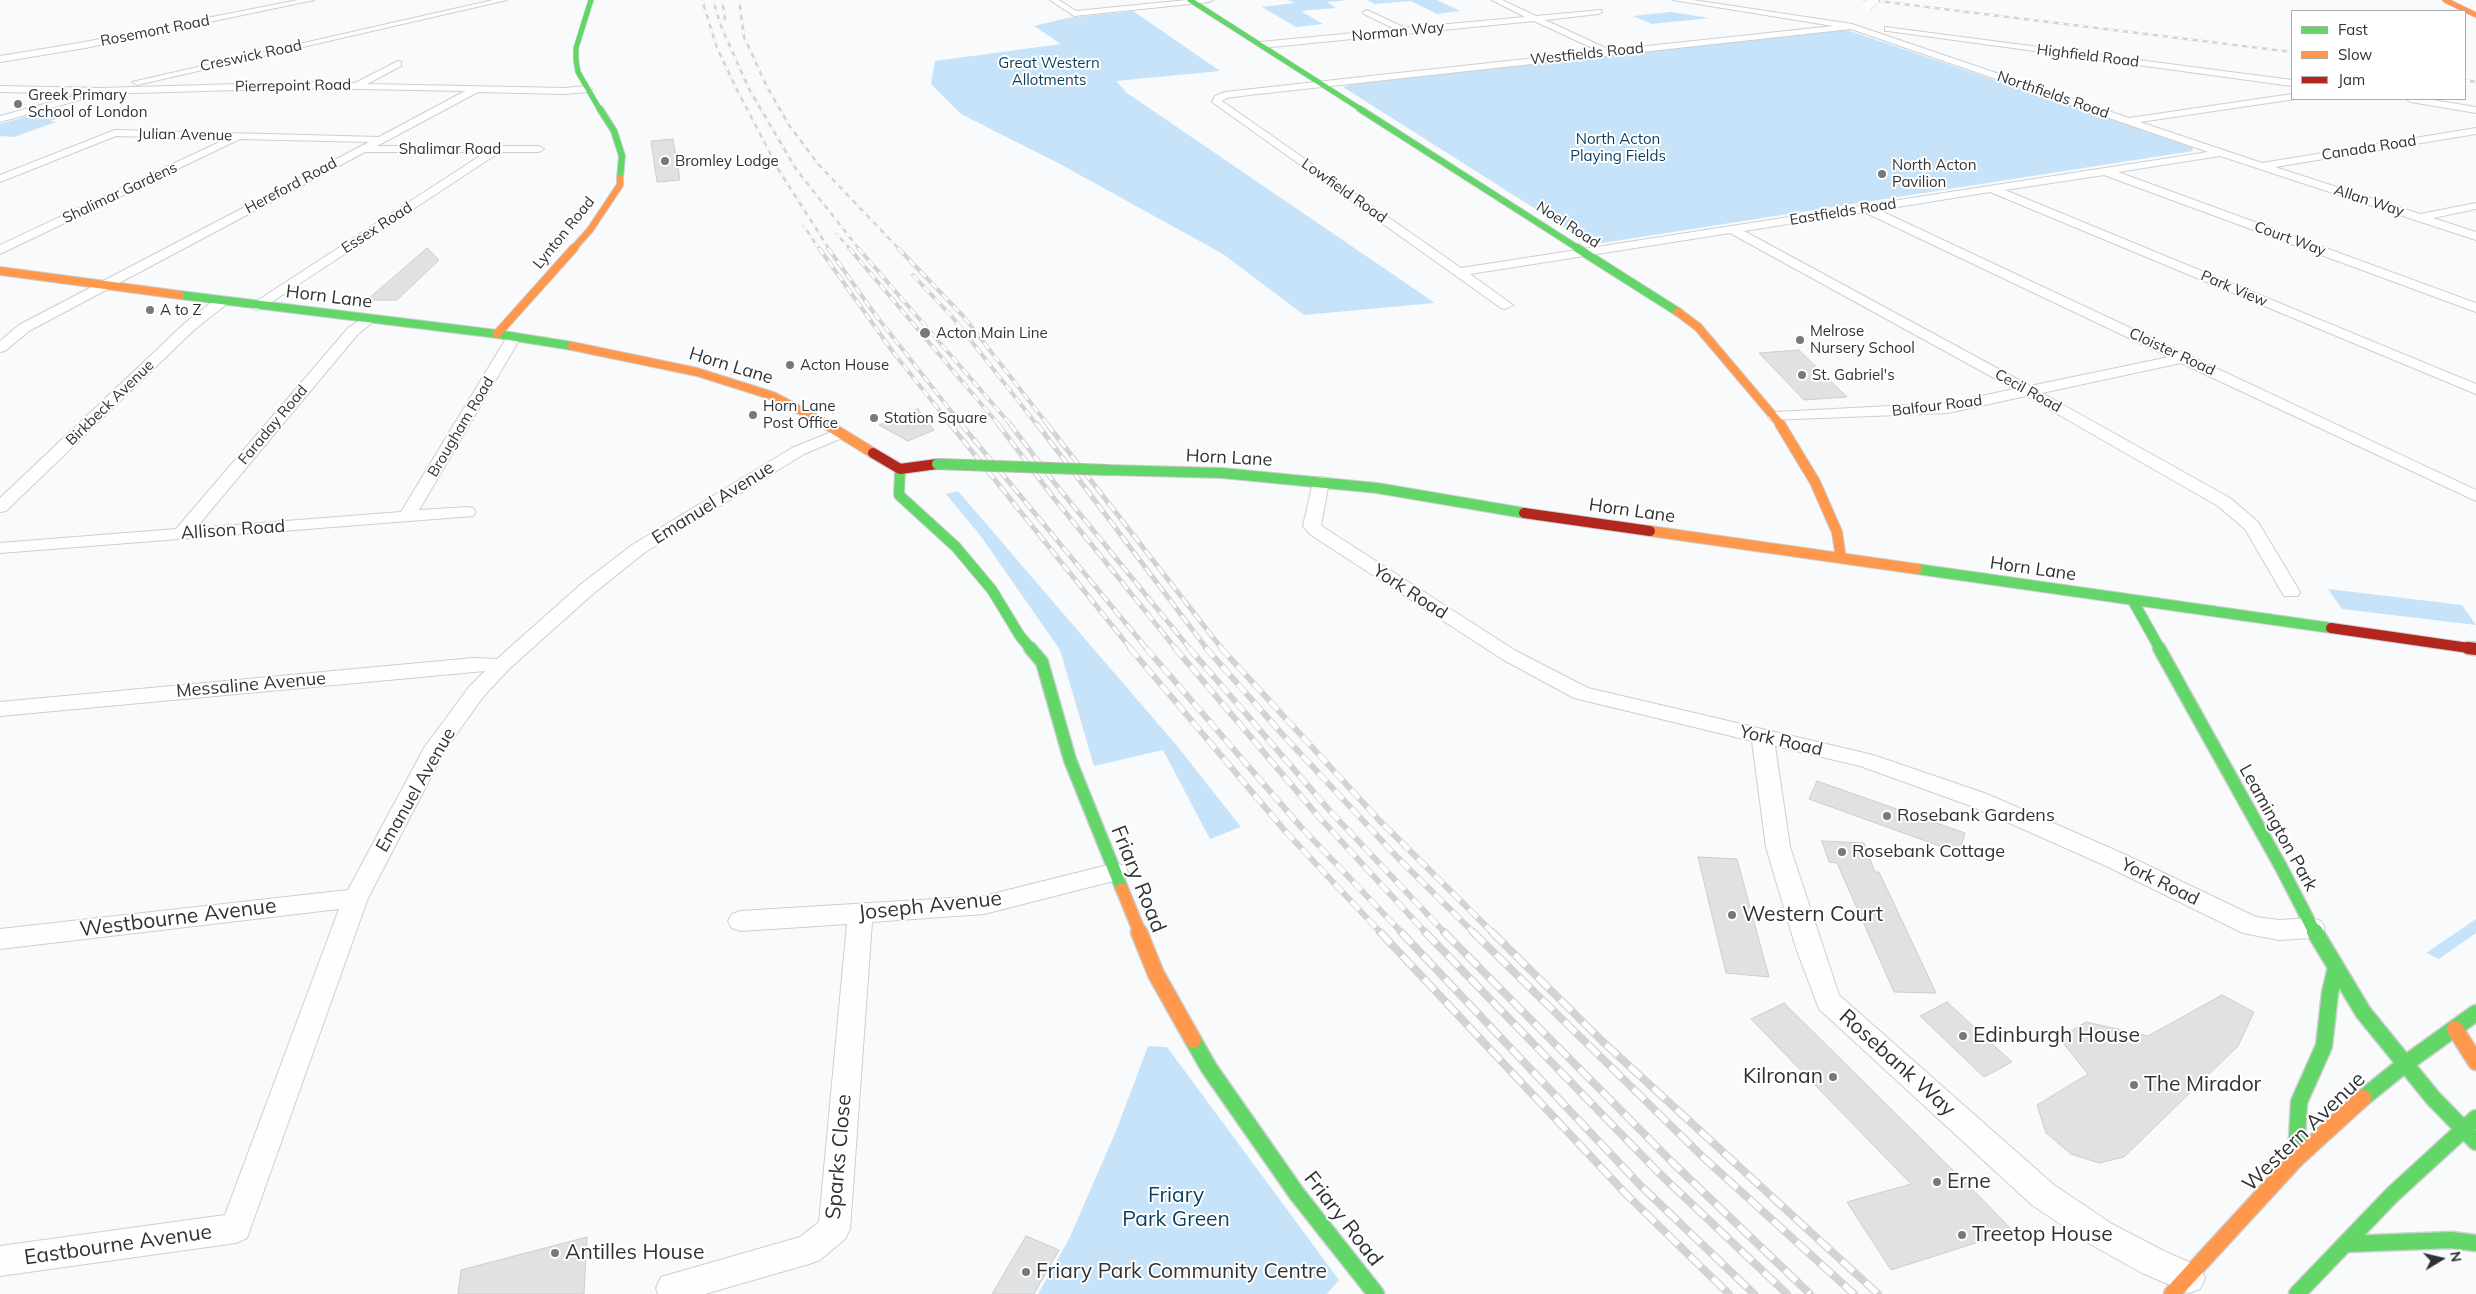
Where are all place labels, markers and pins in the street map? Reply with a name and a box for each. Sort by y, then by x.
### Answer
place label: Greek Primary School of London [28,86,147,121]
marker: Greek Primary School of London [12,98,24,110]
place label: Bromley Lodge [675,152,779,170]
marker: Bromley Lodge [659,155,671,167]
place label: North Acton Pavilion [1892,156,1976,191]
marker: North Acton Pavilion [1876,168,1888,180]
place label: A to Z [160,301,202,319]
marker: A to Z [144,304,156,316]
place label: Melrose Nursery School [1810,322,1915,357]
place label: Acton Main Line [936,324,1048,342]
marker: Acton Main Line [918,326,932,340]
marker: Melrose Nursery School [1794,334,1806,346]
place label: Acton House [800,356,889,374]
marker: Acton House [784,359,796,371]
place label: St. Gabriel's [1812,366,1895,384]
marker: St. Gabriel's [1796,369,1808,381]
place label: Horn Lane Post Office [763,397,838,432]
marker: Horn Lane Post Office [747,409,759,421]
place label: Station Square [884,409,987,427]
marker: Station Square [868,412,880,424]
place label: Rosebank Gardens [1897,805,2055,827]
marker: Rosebank Gardens [1881,810,1893,822]
place label: Rosebank Cottage [1852,841,2005,863]
marker: Rosebank Cottage [1836,846,1848,858]
place label: Western Court [1742,902,1883,928]
marker: Western Court [1726,909,1738,921]
place label: Edinburgh House [1973,1023,2140,1049]
marker: Edinburgh House [1957,1030,1969,1042]
place label: Kilronan [1743,1064,1823,1090]
marker: Kilronan [1827,1071,1839,1083]
place label: The Mirador [2144,1072,2261,1098]
marker: The Mirador [2128,1079,2140,1091]
place label: Erne [1947,1169,1991,1195]
marker: Erne [1931,1176,1943,1188]
place label: Treetop House [1972,1222,2113,1248]
marker: Treetop House [1956,1229,1968,1241]
place label: Antilles House [565,1240,704,1266]
marker: Antilles House [549,1247,561,1259]
place label: Friary Park Community Centre [1036,1259,1327,1285]
marker: Friary Park Community Centre [1020,1266,1032,1278]

